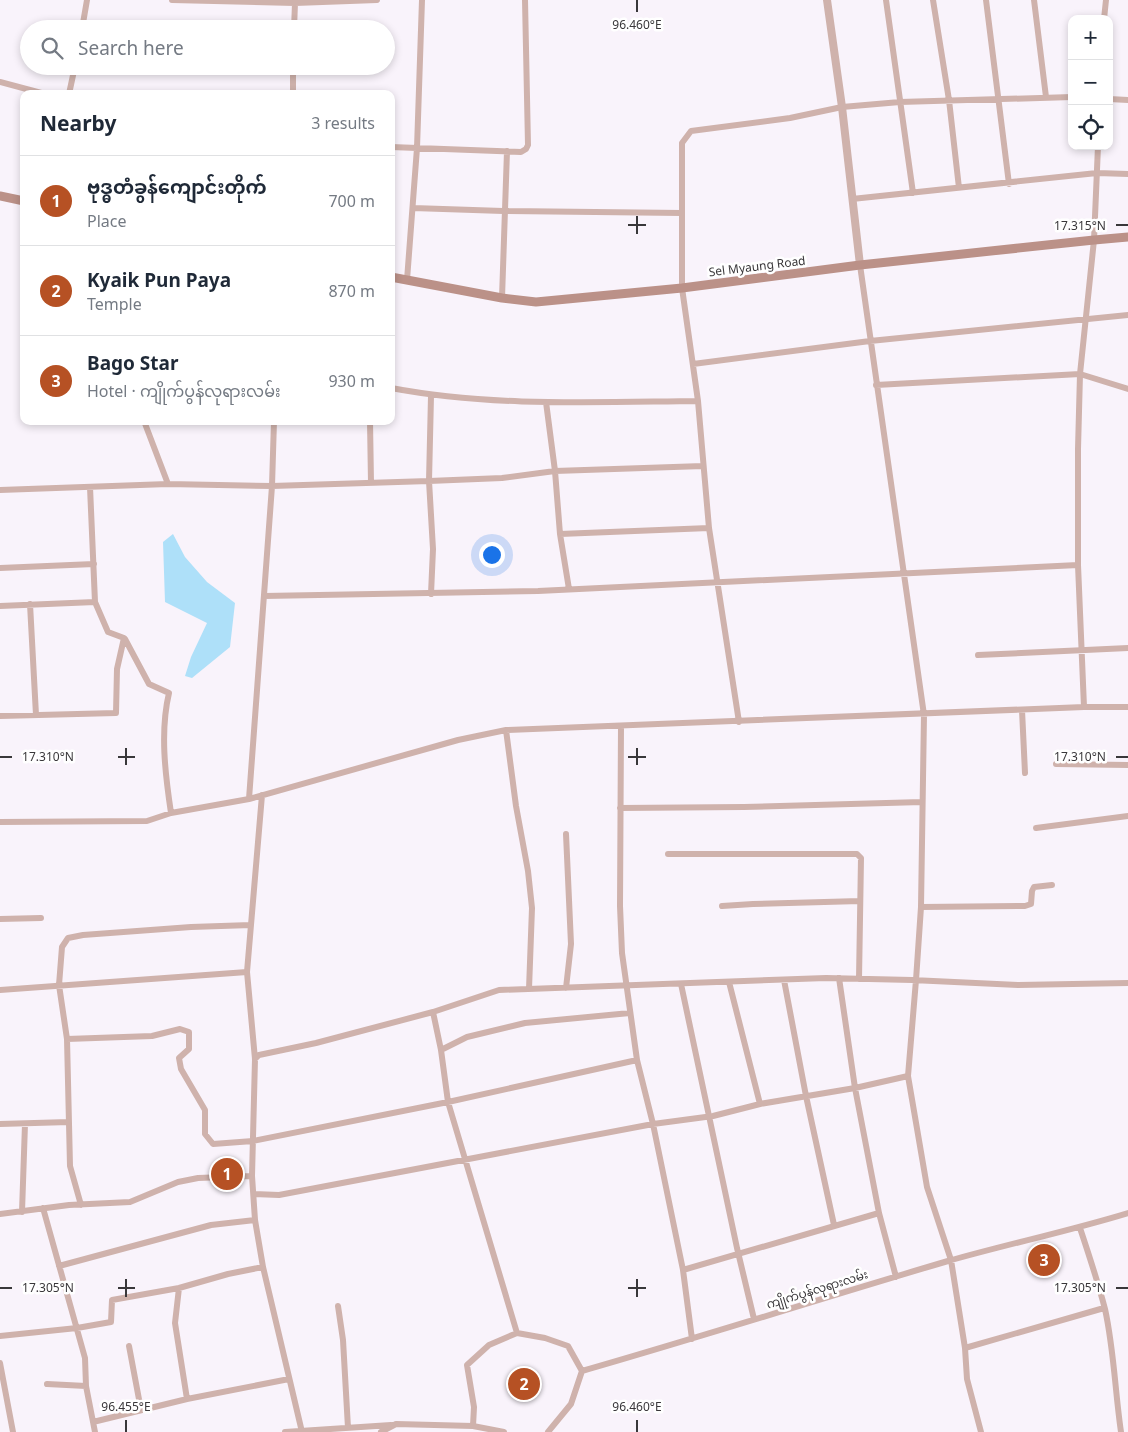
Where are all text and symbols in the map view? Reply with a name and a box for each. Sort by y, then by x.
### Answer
map controls [1068,15,1113,150]
button: + [1068,15,1113,60]
text: 96.460°E [612,16,662,33]
search box [20,20,395,75]
icon: search [38,34,66,62]
text: Search here [78,35,184,61]
button: − [1068,60,1113,105]
button: locate [1068,105,1113,150]
text: Nearby [40,109,116,137]
text: 3 results [311,112,375,134]
text: ဗုဒ္ဓတံခွန်ကျောင်းတိုက် [87,174,267,200]
text: 1 [51,190,61,212]
text: 700 m [328,190,375,212]
text: Place [87,210,127,232]
text: 17.315°N [1054,217,1106,234]
street label: Sel Myaung Road [708,252,806,280]
text: Kyaik Pun Paya [87,267,231,293]
text: 2 [51,280,61,302]
text: 870 m [328,280,375,302]
text: Temple [87,293,142,315]
text: Bago Star [87,350,178,376]
text: 3 [51,370,61,392]
text: 930 m [328,370,375,392]
text: Hotel · ကျိုက်ပွန်လုရားလမ်း [87,380,281,402]
your location [479,542,505,568]
text: 17.310°N [22,748,74,765]
text: 17.310°N [1054,748,1106,765]
pin: 1 [211,1155,243,1193]
pin: 3 [1028,1241,1060,1279]
street label: ကျိုက်ပွန်လုရားလမ်း [764,1265,870,1314]
text: 17.305°N [22,1279,74,1296]
text: 17.305°N [1054,1279,1106,1296]
pin: 2 [508,1365,540,1403]
text: 96.455°E [101,1398,151,1415]
text: 96.460°E [612,1398,662,1415]

